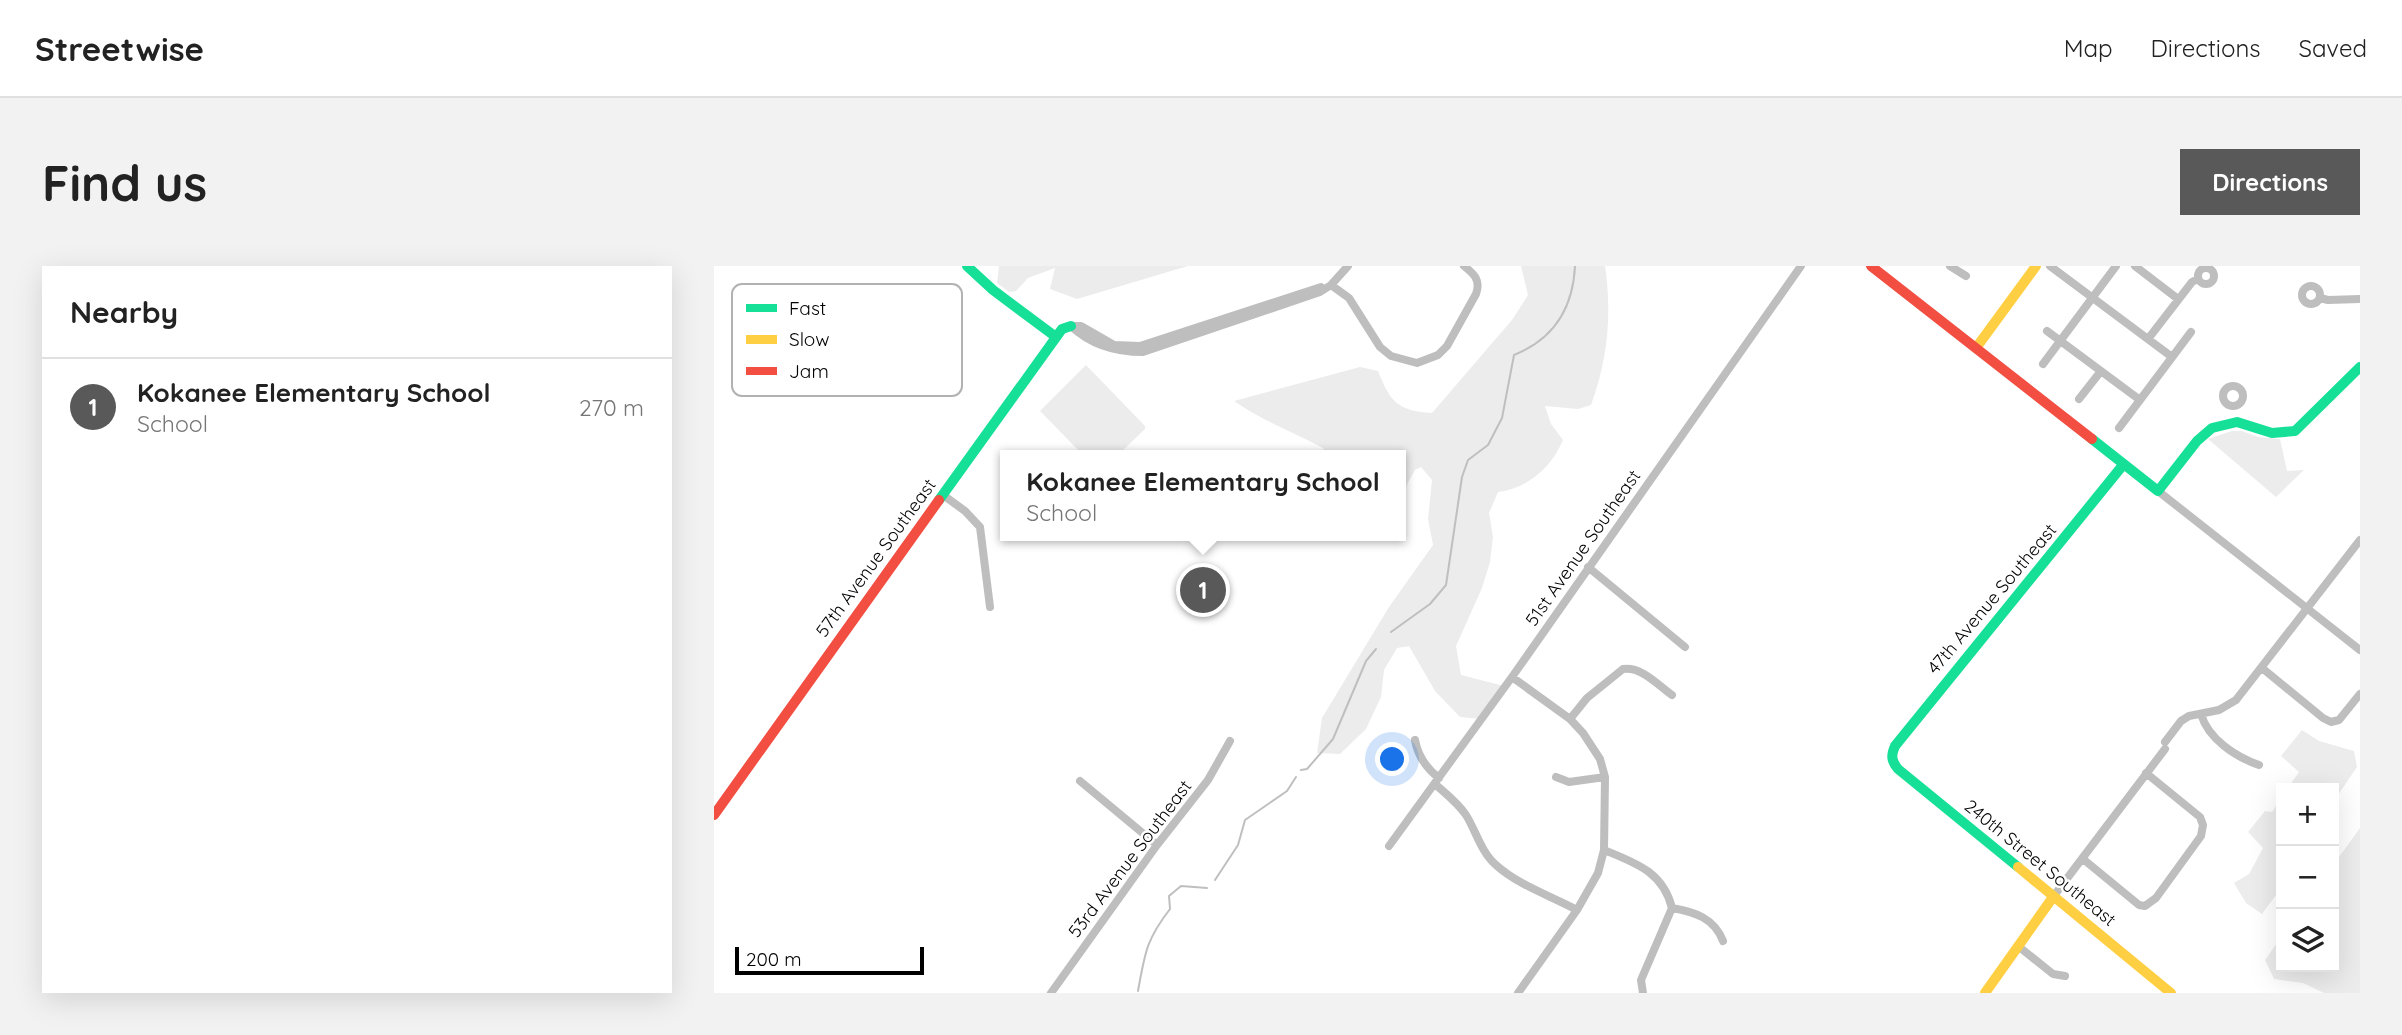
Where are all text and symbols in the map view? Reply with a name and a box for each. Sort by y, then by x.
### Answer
text: Streetwise [35,28,204,69]
text: Map [2064,33,2113,63]
text: Directions [2151,33,2261,63]
text: Saved [2299,33,2367,63]
button: Directions [2180,149,2360,215]
text: Find us [42,152,207,213]
legend [732,284,962,396]
text: Nearby [70,293,178,331]
text: Fast [789,296,826,320]
text: Slow [789,327,830,351]
text: Jam [789,359,829,383]
text: Kokanee Elementary School [137,376,491,409]
text: 1 [89,393,97,422]
text: 270 m [579,393,644,422]
text: School [137,409,208,438]
popup [1000,450,1406,541]
text: Kokanee Elementary School [1026,465,1380,498]
street label: 51st Avenue Southeast [1520,465,1645,630]
street label: 57th Avenue Southeast [810,474,941,641]
text: School [1026,498,1097,527]
street label: 47th Avenue Southeast [1922,519,2061,679]
pin: 1 [1180,564,1226,616]
your location [1375,742,1409,776]
street label: 53rd Avenue Southeast [1063,775,1196,942]
map controls [2276,783,2339,972]
button: + [2276,783,2339,846]
street label: 240th Street Southeast [1960,794,2121,931]
button: − [2276,846,2339,909]
button: layers [2276,909,2339,972]
scale bar [735,944,924,976]
text: 200 m [746,947,802,971]

